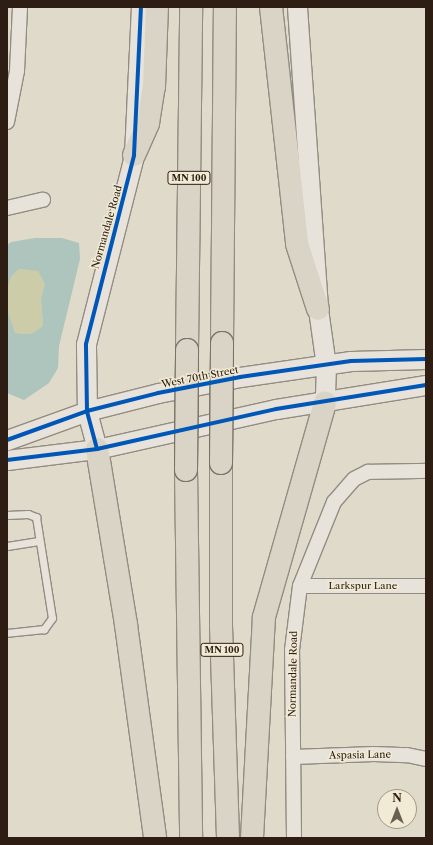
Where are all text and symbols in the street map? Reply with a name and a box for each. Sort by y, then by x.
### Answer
road number: MN 100 [167,171,211,185]
street label: Normandale Road [89,184,125,270]
street label: West 70th Street [160,364,240,390]
street label: Larkspur Lane [328,580,398,592]
street label: Normandale Road [286,631,300,717]
road number: MN 100 [200,643,244,657]
street label: Aspasia Lane [329,748,391,762]
north arrow [377,789,417,829]
text: N [392,791,402,805]

